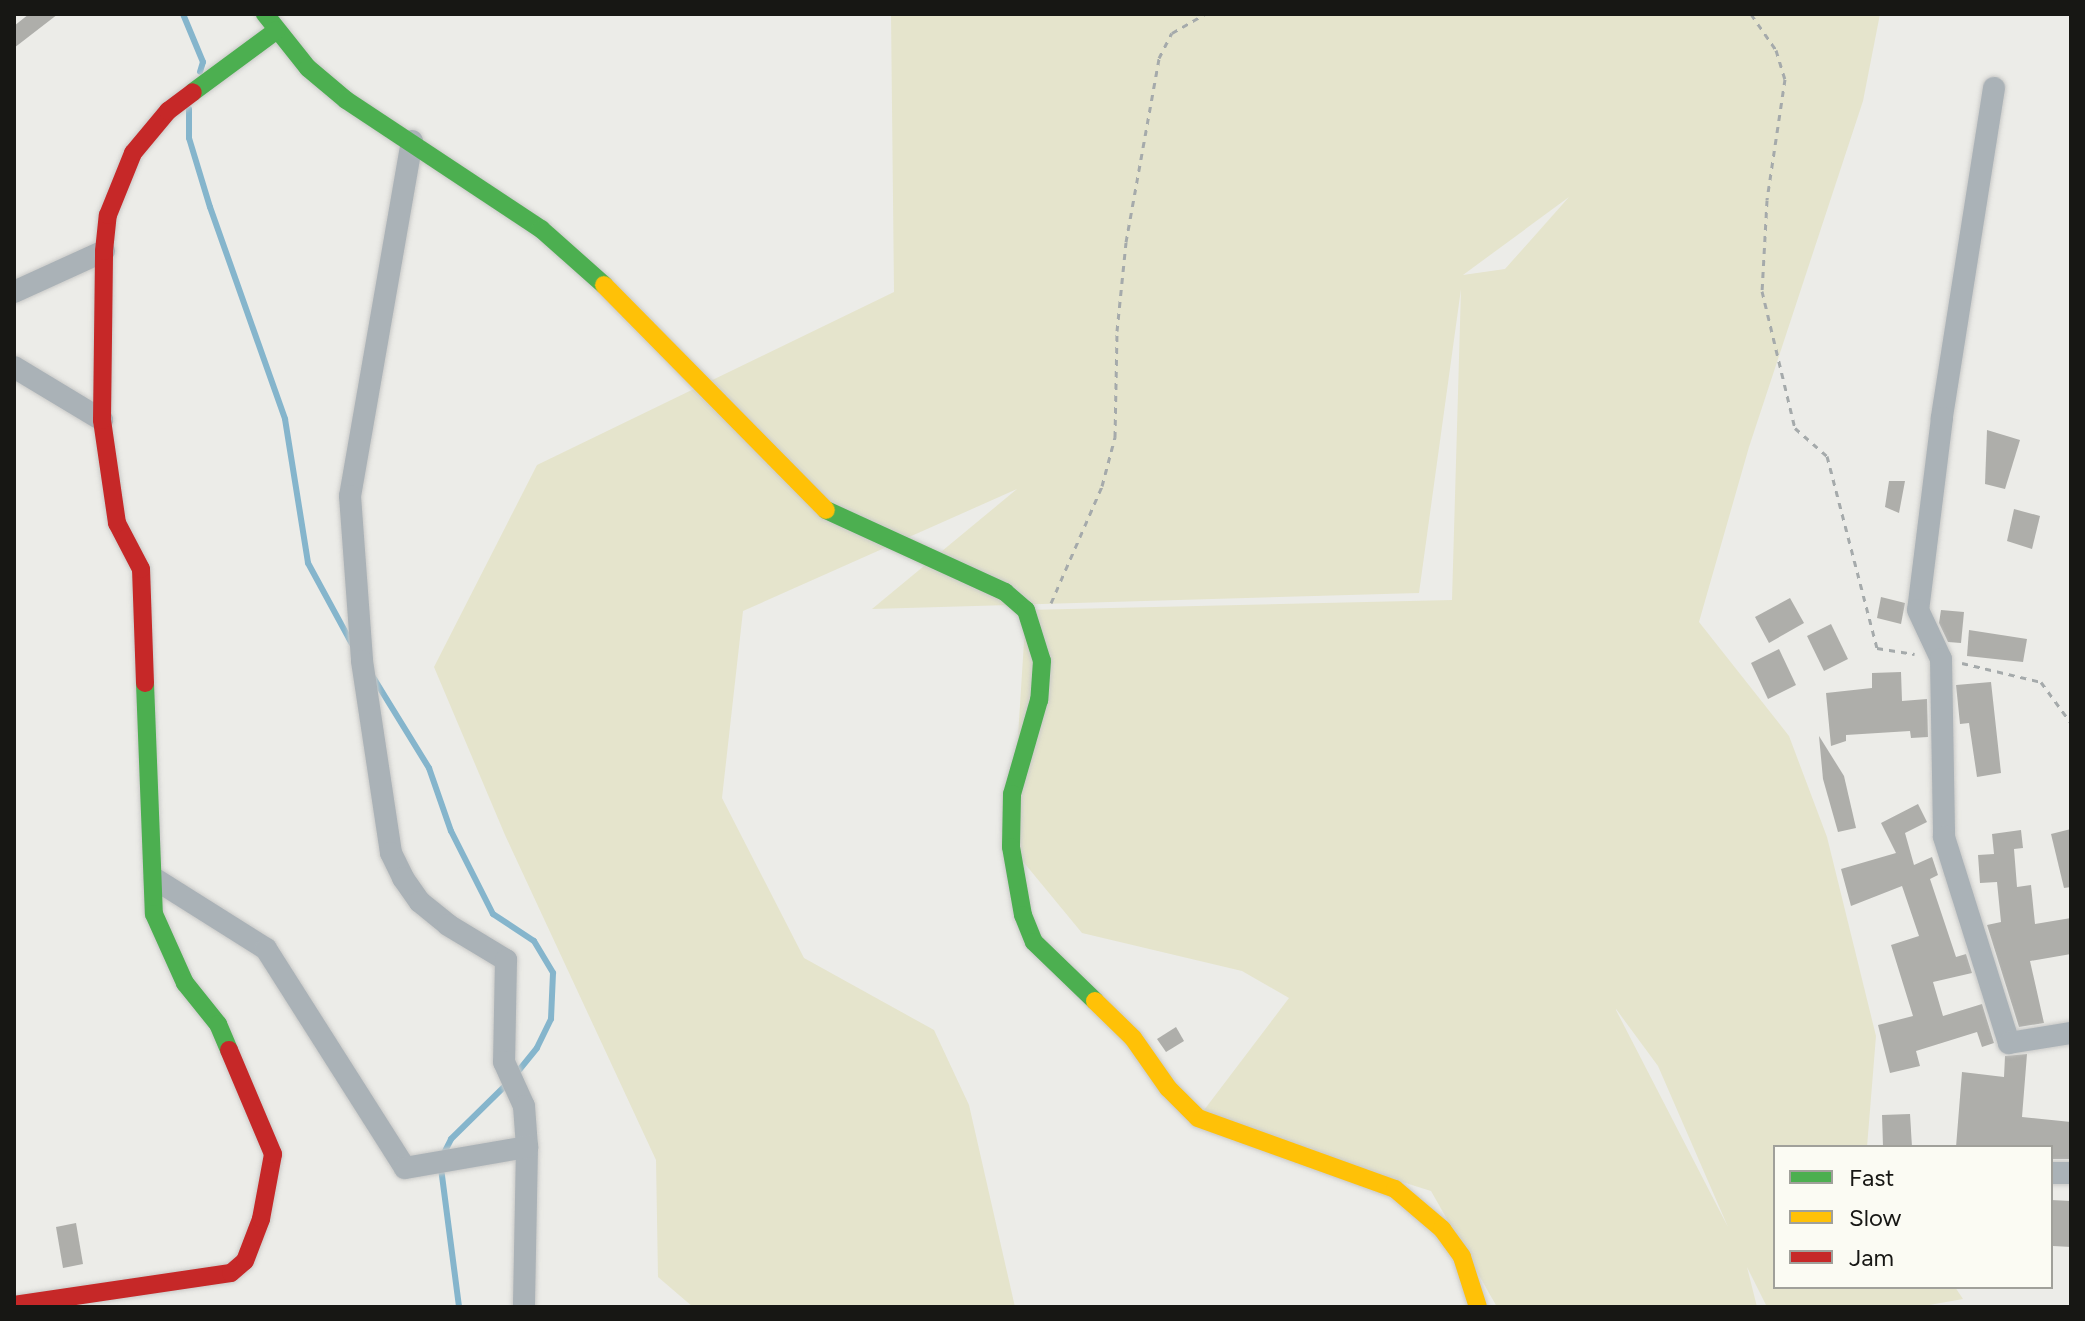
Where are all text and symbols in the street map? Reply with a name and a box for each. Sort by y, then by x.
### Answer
legend [1773,1145,2053,1289]
text: Fast [1849,1163,1894,1192]
text: Slow [1849,1203,1901,1232]
text: Jam [1849,1243,1894,1272]

